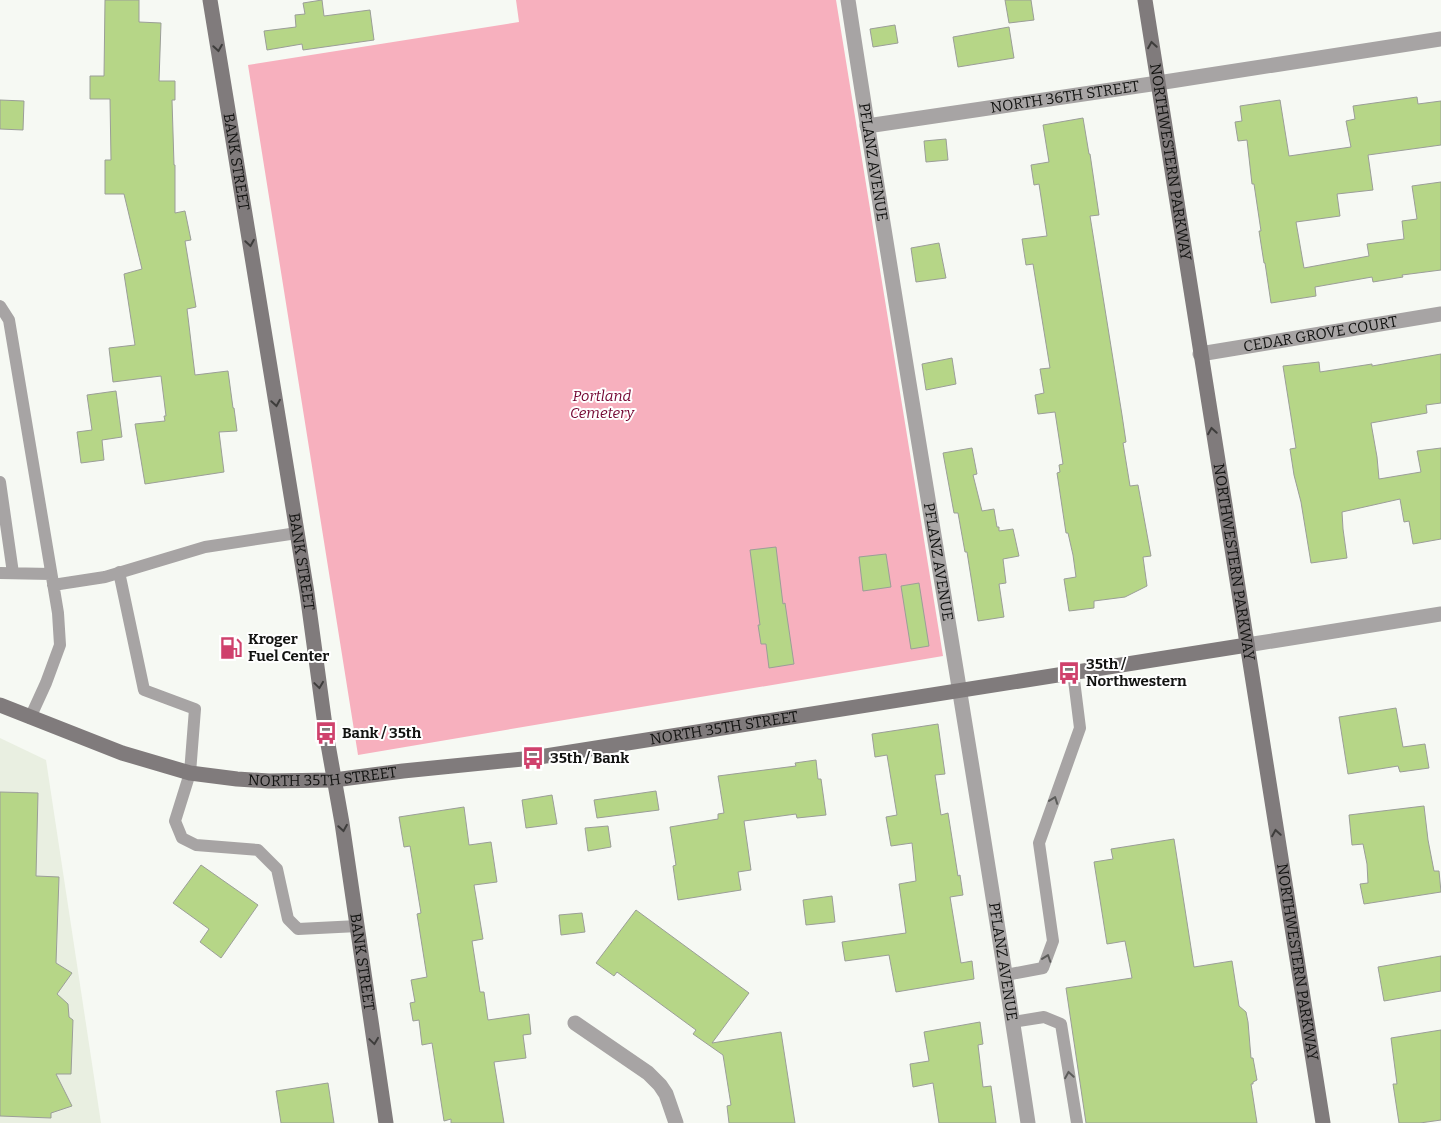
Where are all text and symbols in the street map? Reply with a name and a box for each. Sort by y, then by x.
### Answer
one-way arrow [1147,41,1157,50]
one-way arrow [212,44,223,52]
street label: NORTHWESTERN PARKWAY [1146,62,1195,262]
street label: NORTH 36TH STREET [989,77,1141,117]
street label: PFLANZ AVENUE [855,102,892,223]
street label: BANK STREET [220,112,253,212]
one-way arrow [244,239,254,247]
street label: CEDAR GROVE COURT [1242,312,1399,356]
park label: Portland Cemetery [570,387,635,422]
one-way arrow [270,400,281,408]
one-way arrow [1208,426,1218,435]
street label: NORTHWESTERN PARKWAY [1210,462,1259,662]
street label: PFLANZ AVENUE [920,501,957,622]
street label: BANK STREET [285,512,318,612]
place label: Kroger Fuel Center [248,630,329,665]
fuel station icon: Kroger Fuel Center [218,635,244,661]
place label: 35th / Northwestern [1086,655,1187,690]
bus stop icon: 35th / Northwestern [1056,660,1082,686]
one-way arrow [313,681,324,689]
street label: NORTH 35TH STREET [649,707,799,748]
bus stop icon: Bank / 35th [313,720,339,746]
place label: Bank / 35th [342,724,422,742]
bus stop icon: 35th / Bank [520,745,546,771]
place label: 35th / Bank [550,749,629,767]
street label: NORTH 35TH STREET [247,763,398,790]
one-way arrow [1048,797,1058,805]
one-way arrow [337,825,348,833]
one-way arrow [1272,829,1282,837]
street label: NORTHWESTERN PARKWAY [1273,862,1322,1062]
street label: PFLANZ AVENUE [985,901,1021,1022]
street label: BANK STREET [346,912,378,1012]
one-way arrow [1041,954,1051,963]
one-way arrow [369,1037,379,1045]
one-way arrow [1065,1071,1075,1079]

